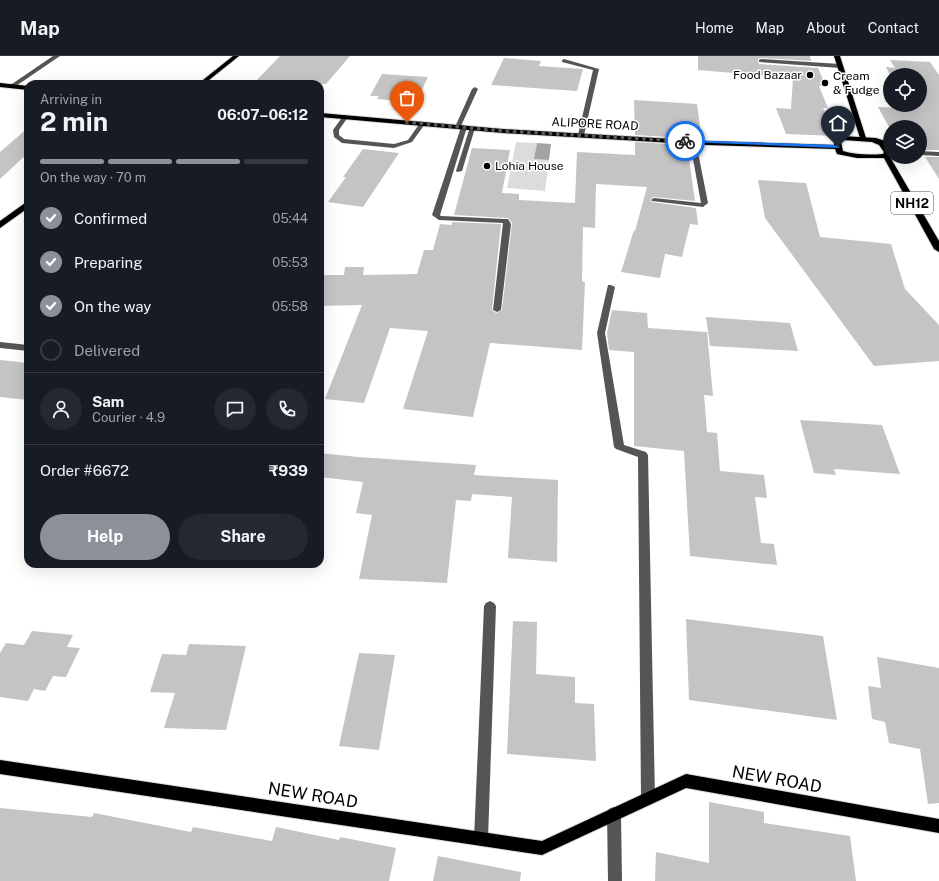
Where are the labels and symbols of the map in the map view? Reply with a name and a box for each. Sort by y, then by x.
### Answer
place label: Food Bazaar [733,68,802,82]
place label: Cream & Fudge [833,69,880,97]
marker: Food Bazaar [805,70,815,80]
marker: Cream & Fudge [820,78,830,88]
pin [390,81,424,122]
pin [821,106,855,147]
street label: ALIPORE ROAD [551,115,639,133]
courier [665,121,705,161]
place label: Lohia House [495,159,564,173]
marker: Lohia House [482,161,492,171]
road number: NH12 [891,192,933,214]
street label: NEW ROAD [731,761,823,797]
street label: NEW ROAD [267,778,359,812]

